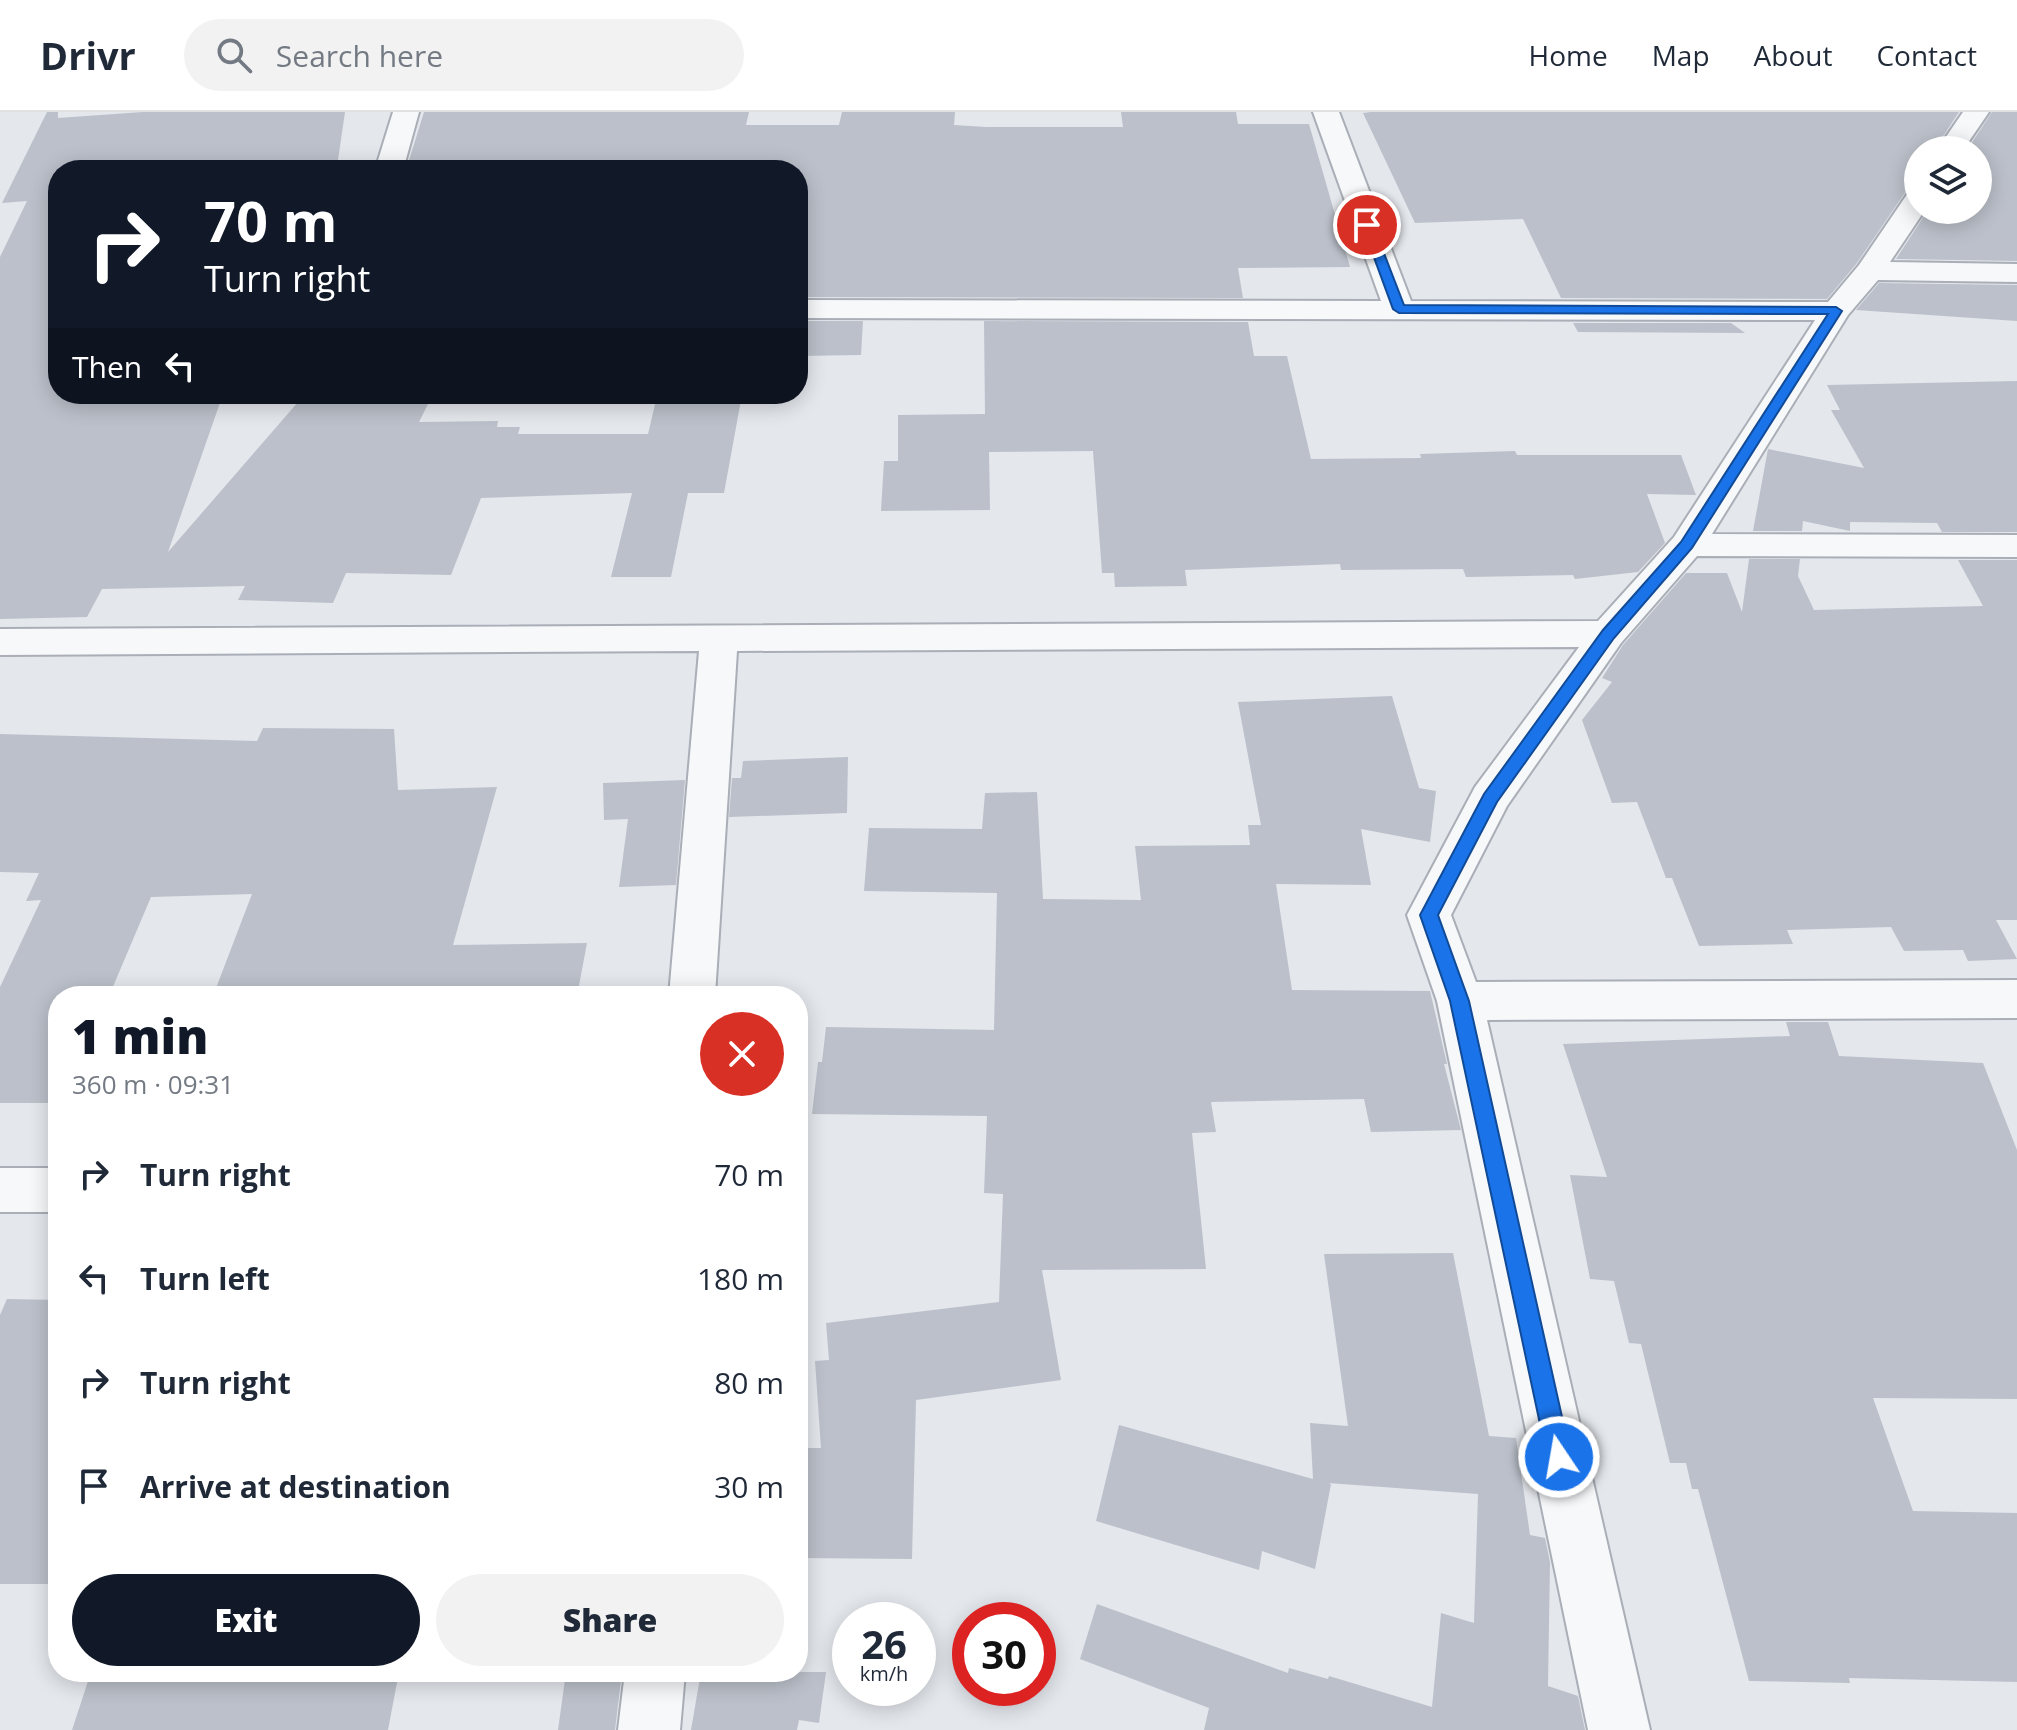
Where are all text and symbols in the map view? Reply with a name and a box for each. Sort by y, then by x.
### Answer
search box [184,19,744,91]
text: Drivr [40,29,136,81]
icon: search [212,33,256,77]
text: Search here [276,35,443,76]
text: Home [1529,36,1608,74]
text: Map [1652,36,1710,74]
text: About [1754,36,1832,74]
text: Contact [1876,36,1977,74]
map controls [1904,136,1992,224]
button: layers [1904,136,1992,224]
text: 70 m [204,182,338,258]
pin [1333,191,1401,259]
icon: right [72,192,176,296]
icon: arrive [1345,203,1389,247]
text: Turn right [204,254,370,303]
icon: left [158,344,202,388]
text: Then [72,346,142,387]
text: 1 min [72,1003,208,1068]
button: close [700,1012,784,1096]
text: 360 m · 09:31 [72,1066,234,1102]
icon: right [72,1152,116,1196]
text: Turn right [140,1154,291,1195]
text: 70 m [714,1154,784,1195]
icon: left [72,1256,116,1300]
text: Turn left [140,1258,270,1299]
text: 180 m [697,1258,784,1299]
icon: right [72,1360,116,1404]
text: Turn right [140,1362,291,1403]
text: 80 m [714,1362,784,1403]
position arrow [1517,1415,1601,1499]
icon: arrive [72,1464,116,1508]
text: Arrive at destination [140,1466,451,1507]
text: 30 m [714,1466,784,1507]
button: Exit [72,1574,420,1666]
button: Share [436,1574,784,1666]
speed limit sign: 30 [952,1602,1056,1706]
text: 26 [861,1616,907,1671]
text: km/h [860,1660,908,1687]

